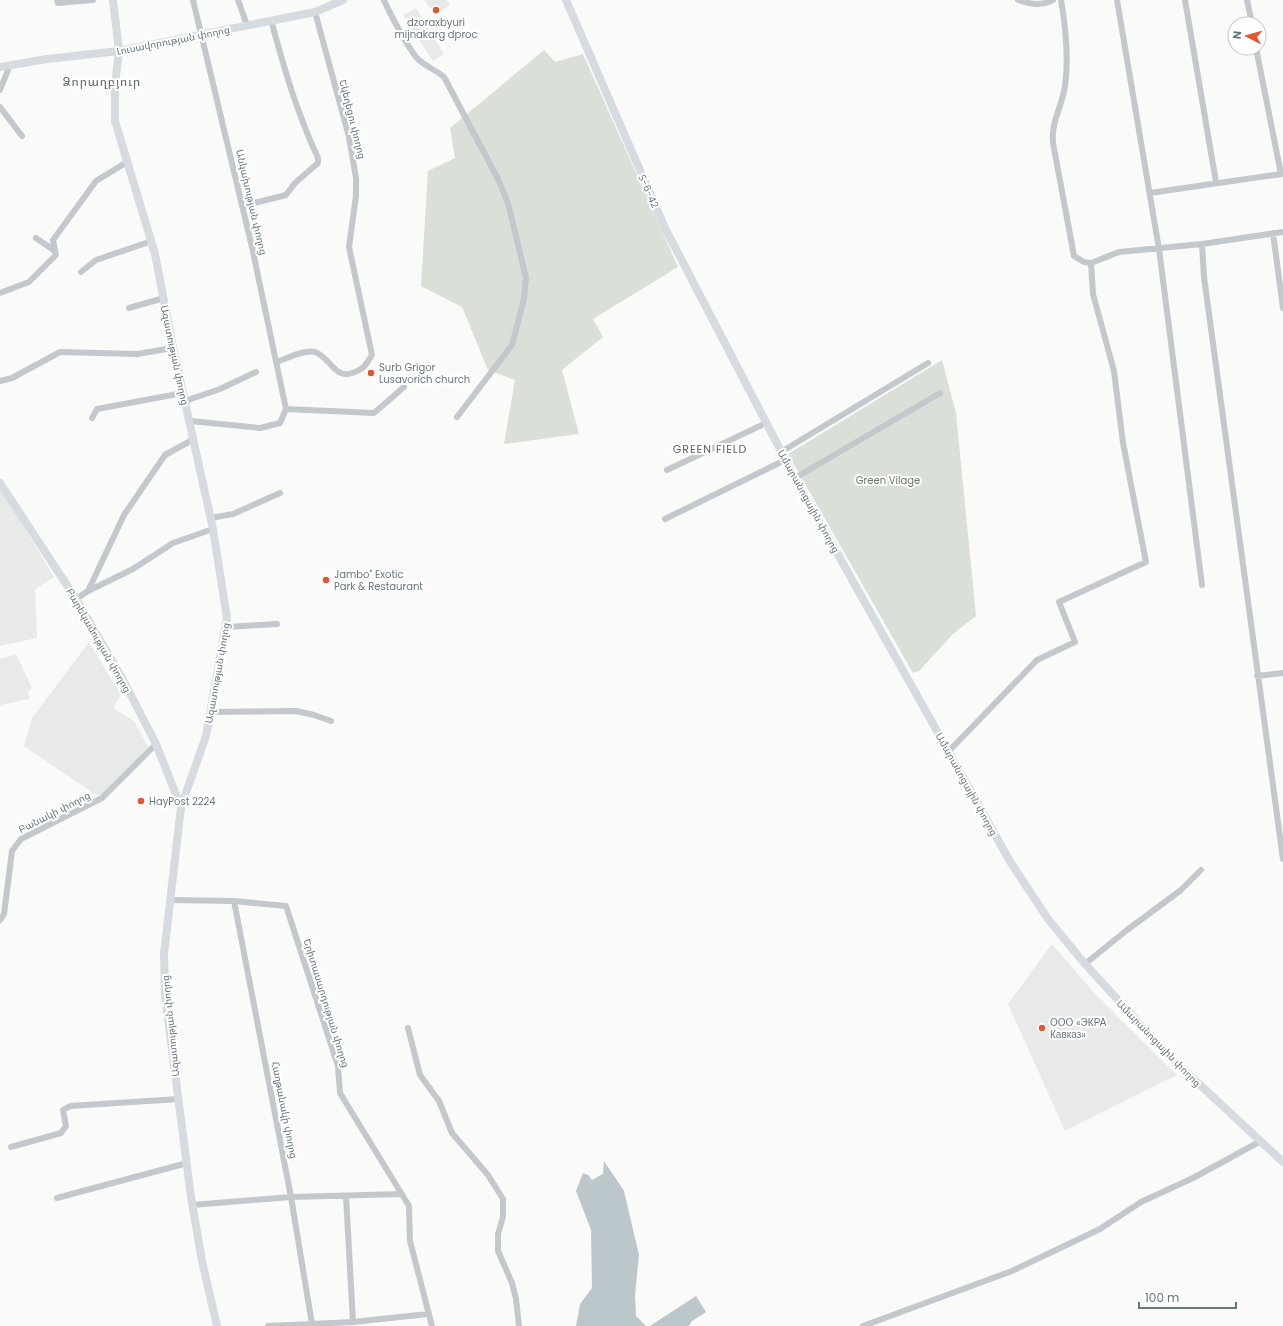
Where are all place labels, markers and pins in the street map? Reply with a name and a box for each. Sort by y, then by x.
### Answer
marker: dzoraxbyuri mijnakarg dproc [431,5,441,15]
place label: dzoraxbyuri mijnakarg dproc [394,15,478,42]
place label: Surb Grigor Lusavorich church [379,360,470,387]
marker: Surb Grigor Lusavorich church [366,368,376,378]
place label: Jambo" Exotic Park & Restaurant [334,567,423,594]
marker: Jambo" Exotic Park & Restaurant [321,575,331,585]
place label: HayPost 2224 [149,794,216,809]
marker: HayPost 2224 [136,796,146,806]
place label: ООО «ЭКРА Кавказ» [1050,1015,1107,1042]
marker: ООО «ЭКРА Кавказ» [1037,1023,1047,1033]

